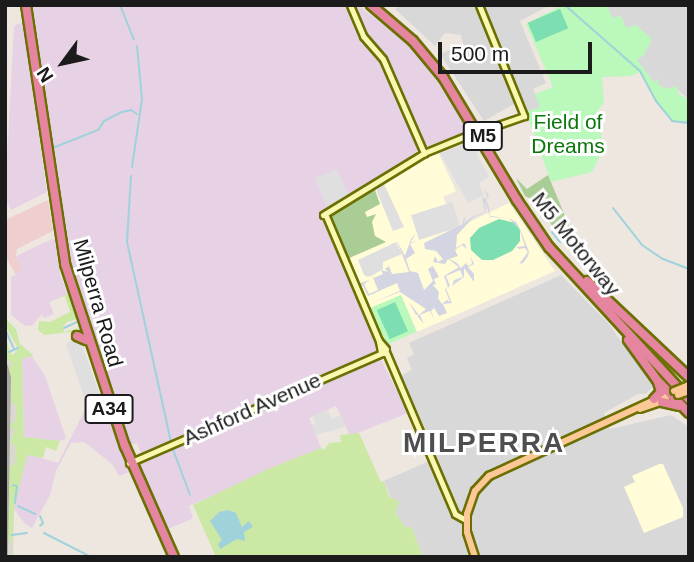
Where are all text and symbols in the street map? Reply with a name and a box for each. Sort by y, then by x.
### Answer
north arrow [28,28,98,98]
scale bar [442,28,596,72]
text: 500 m [451,42,509,65]
text: N [32,63,58,86]
park label: Field of Dreams [531,109,605,159]
road number: M5 [462,120,504,152]
street label: M5 Motorway [527,187,625,301]
street label: Milperra Road [68,236,128,370]
street label: Ashford Avenue [179,367,325,451]
road number: A34 [84,394,134,424]
district label: MILPERRA [404,426,564,460]

